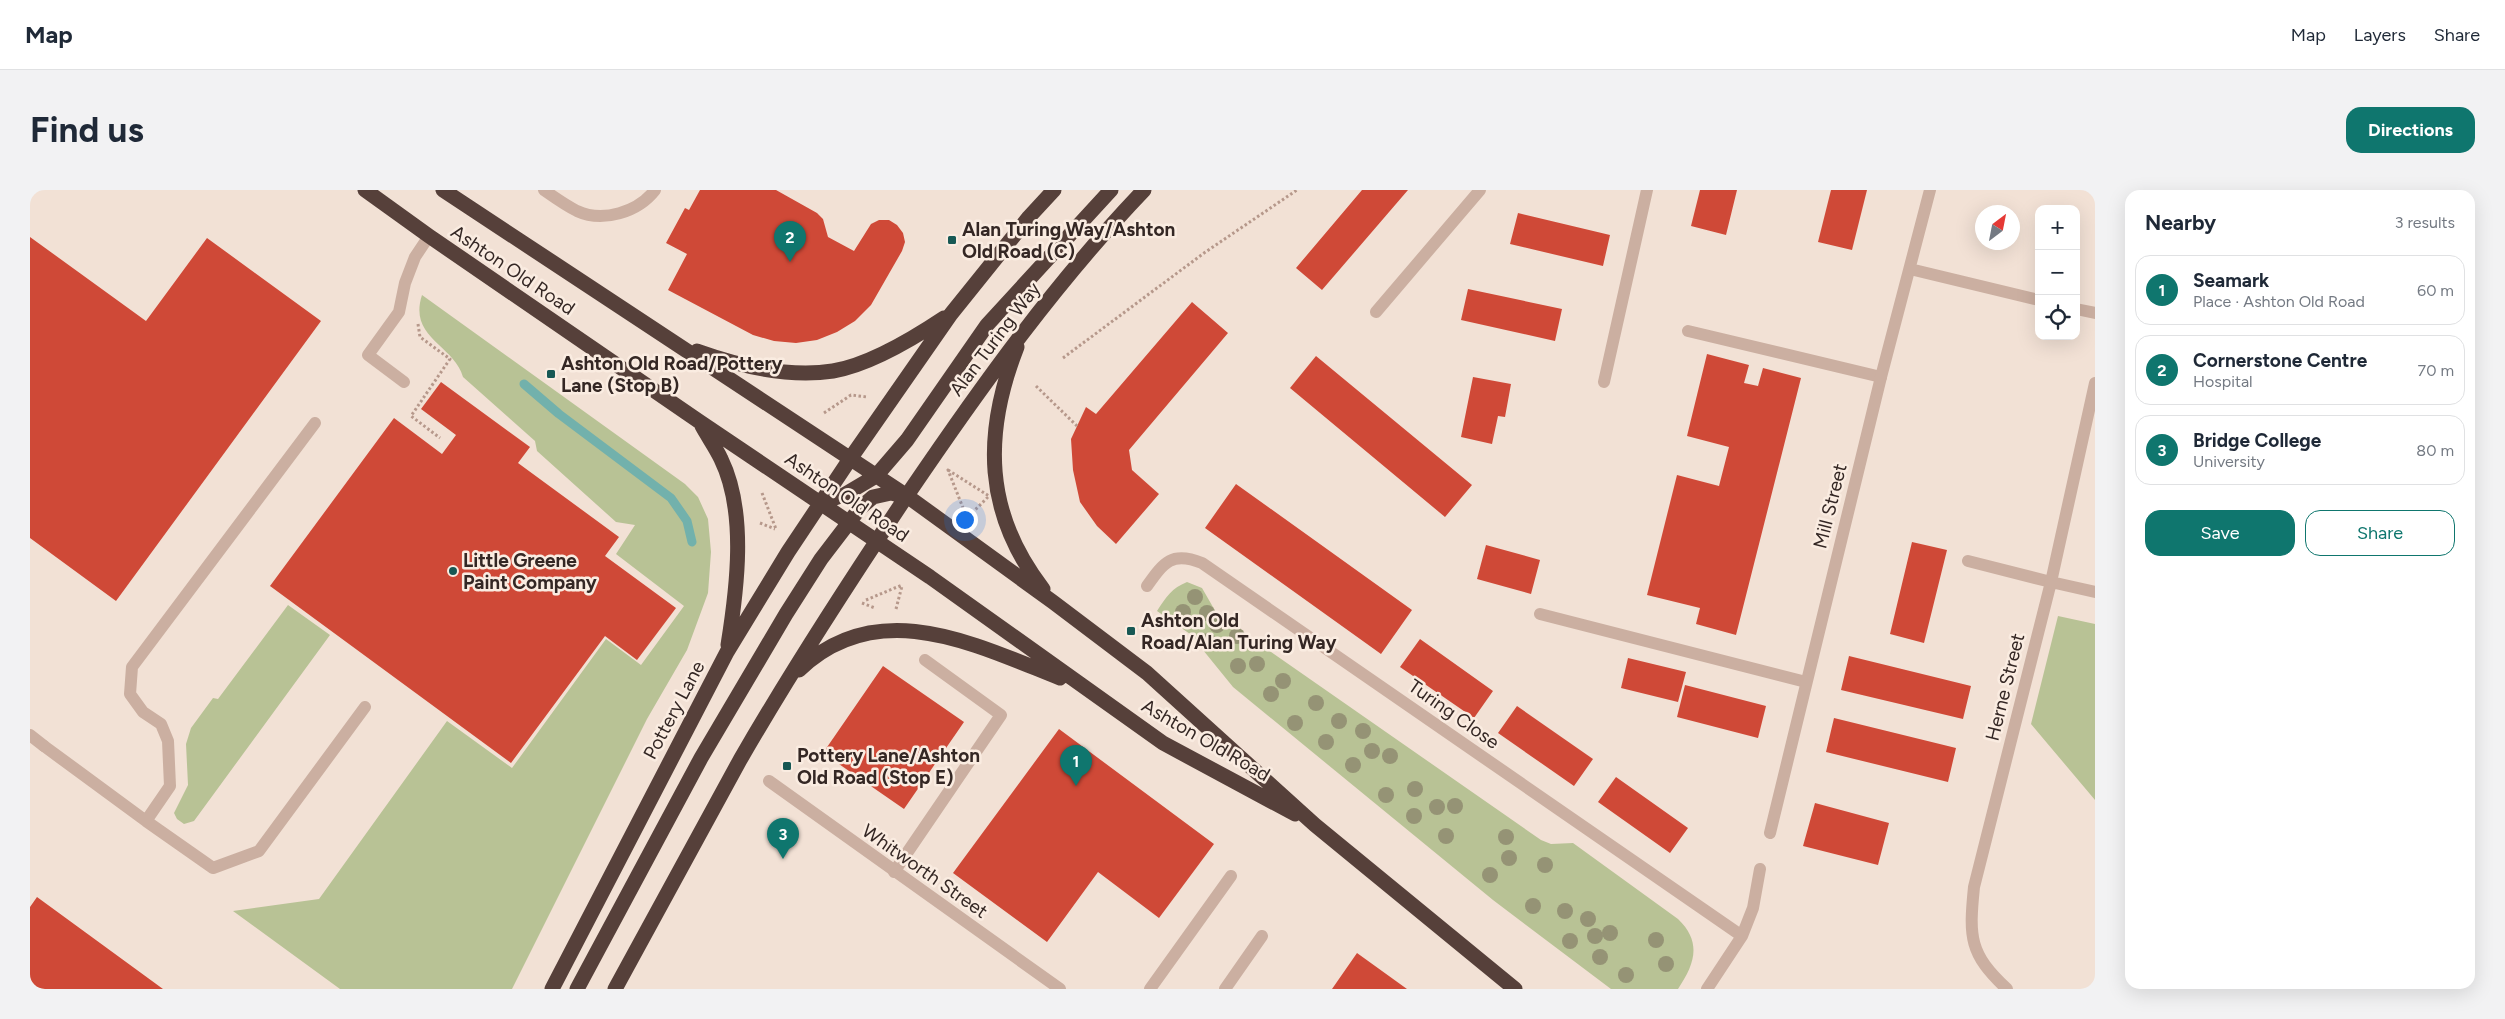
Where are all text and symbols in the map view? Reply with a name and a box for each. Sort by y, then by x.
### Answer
text: Map [25,20,73,49]
text: Map [2291,24,2326,46]
text: Layers [2354,24,2406,46]
text: Share [2434,24,2480,46]
button: Directions [2346,107,2475,153]
text: Find us [30,109,144,151]
north arrow [1975,205,2020,250]
map controls [2035,205,2080,340]
button: + [2035,205,2080,250]
text: Nearby [2145,210,2216,235]
text: 3 results [2395,213,2455,232]
place label: Alan Turing Way/Ashton Old Road (C) [962,218,1175,263]
street label: Ashton Old Road [447,220,579,320]
pin: 2 [774,221,806,262]
marker: Alan Turing Way/Ashton Old Road (C) [946,234,958,246]
button: − [2035,250,2080,295]
text: Seamark [2193,269,2269,292]
street label: Alan Turing Way [945,278,1045,400]
text: 1 [2159,281,2165,300]
text: 60 m [2417,281,2454,300]
text: Place · Ashton Old Road [2193,292,2365,311]
button: locate [2035,295,2080,340]
text: Cornerstone Centre [2193,349,2367,372]
place label: Ashton Old Road/Pottery Lane (Stop B) [561,352,783,397]
text: 2 [2157,361,2167,380]
text: 70 m [2418,361,2454,380]
marker: Ashton Old Road/Pottery Lane (Stop B) [545,368,557,380]
text: Hospital [2193,372,2253,391]
text: Bridge College [2193,429,2321,452]
text: 3 [2158,441,2166,460]
text: 80 m [2416,441,2454,460]
street label: Ashton Old Road [781,447,913,547]
text: University [2193,452,2265,471]
street label: Mill Street [1808,461,1852,551]
your location [952,507,978,533]
button: Save [2145,510,2295,556]
button: Share [2305,510,2455,556]
place label: Little Greene Paint Company [463,549,597,594]
marker: Little Greene Paint Company [447,565,459,577]
place label: Ashton Old Road/Alan Turing Way [1141,609,1336,654]
marker: Ashton Old Road/Alan Turing Way [1125,625,1137,637]
street label: Herne Street [1981,631,2029,743]
street label: Pottery Lane [638,657,710,763]
street label: Turing Close [1404,674,1504,754]
street label: Ashton Old Road [1138,694,1274,786]
place label: Pottery Lane/Ashton Old Road (Stop E) [797,744,980,789]
pin: 1 [1060,745,1092,786]
marker: Pottery Lane/Ashton Old Road (Stop E) [781,760,793,772]
pin: 3 [767,818,799,859]
street label: Whitworth Street [858,819,992,923]

